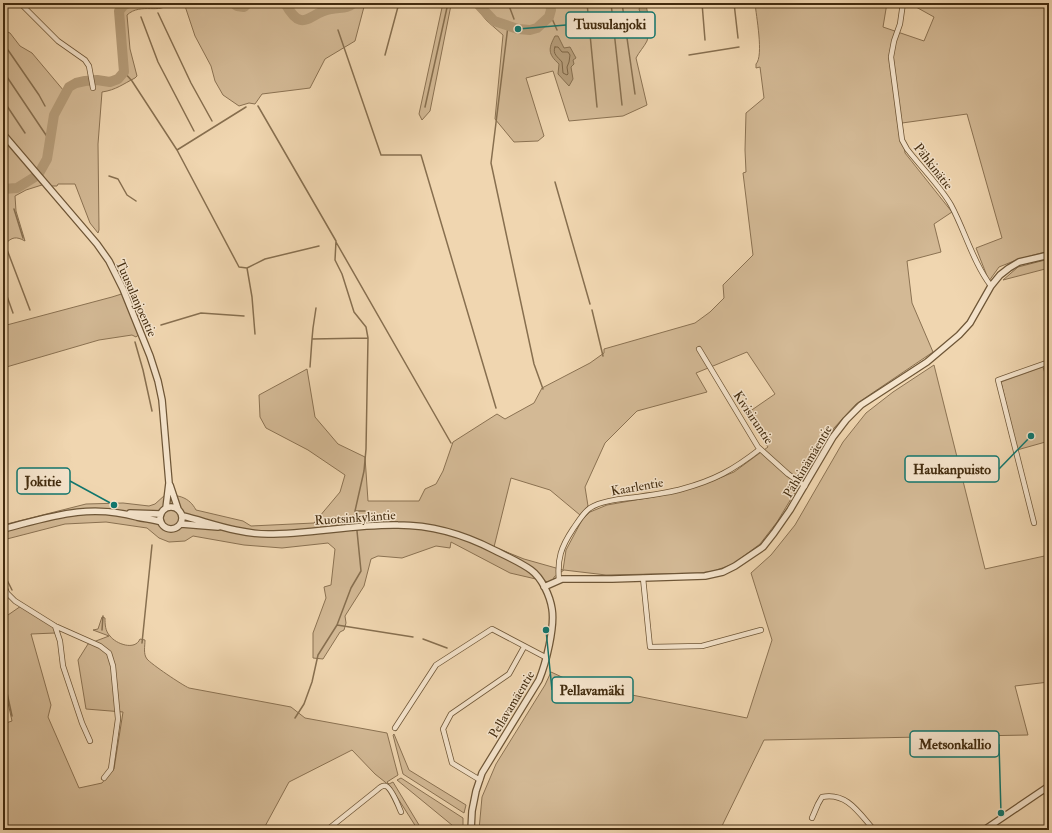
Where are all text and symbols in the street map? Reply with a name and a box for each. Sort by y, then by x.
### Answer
callout: Tuusulanjoki [566,12,655,38]
text: Tuusulanjoki [573,16,646,33]
street label: Pähkinätie [910,140,957,193]
street label: Tuusulanjoentie [112,257,160,340]
street label: Kivisiruntie [730,388,777,448]
street label: Pähkinämäentie [780,422,836,501]
callout: Haukanpuisto [905,456,999,482]
text: Haukanpuisto [913,461,991,479]
callout: Jokitie [17,468,70,494]
text: Jokitie [24,473,61,491]
street label: Kaarlentie [610,474,665,499]
street label: Ruotsinkyläntie [314,507,397,530]
street label: Pellavamäentie [485,667,539,741]
callout: Pellavamäki [552,677,633,703]
text: Pellavamäki [559,682,625,699]
callout: Metsonkallio [910,731,999,757]
text: Metsonkallio [918,736,991,753]

